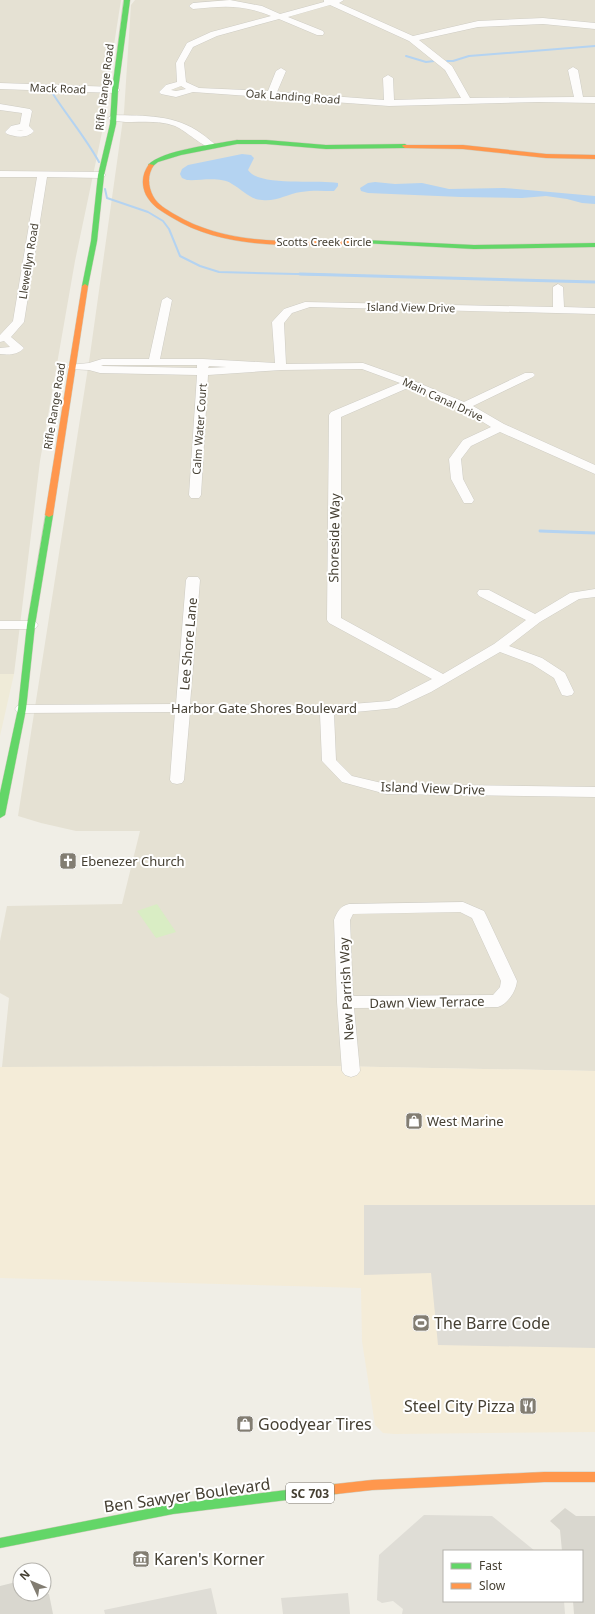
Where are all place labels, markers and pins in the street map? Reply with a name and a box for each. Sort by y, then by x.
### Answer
church icon: Ebenezer Church [58,851,78,871]
place label: Ebenezer Church [81,852,185,870]
shop icon: West Marine [404,1111,424,1131]
place label: West Marine [427,1112,504,1130]
place label: The Barre Code [434,1312,550,1334]
sports icon: The Barre Code [411,1313,431,1333]
place label: Steel City Pizza [404,1395,515,1417]
restaurant icon: Steel City Pizza [518,1396,538,1416]
place label: Goodyear Tires [258,1413,372,1435]
shop icon: Goodyear Tires [235,1414,255,1434]
place label: Karen's Korner [154,1548,265,1570]
museum icon: Karen's Korner [131,1549,151,1569]

